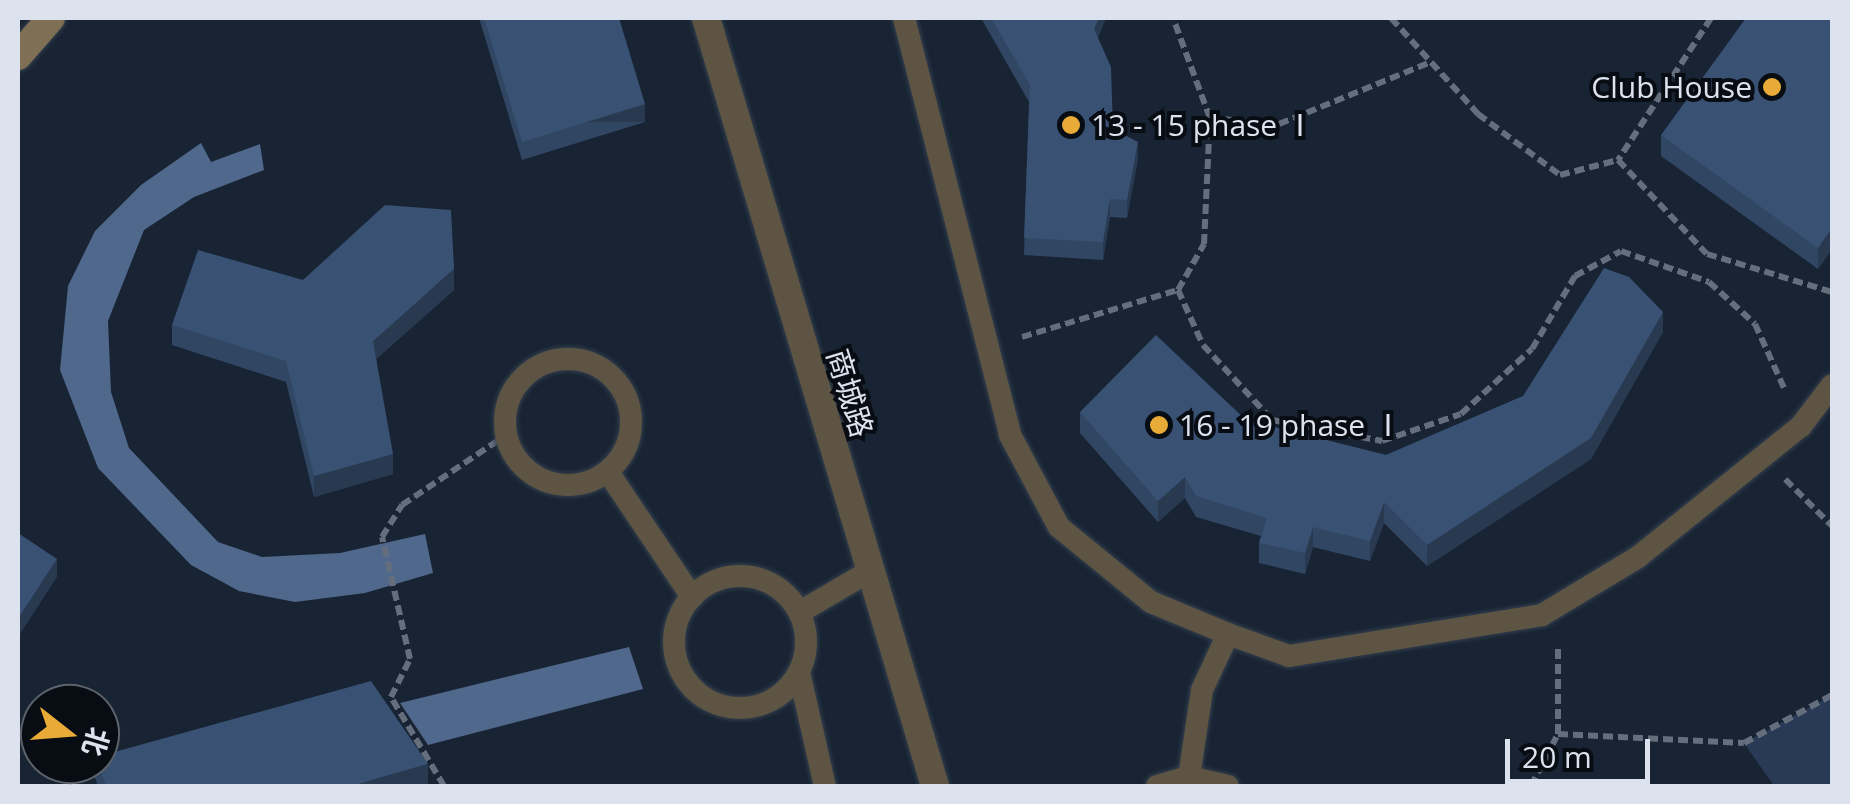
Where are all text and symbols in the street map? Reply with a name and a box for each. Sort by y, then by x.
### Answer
place label: Club House [1591,69,1752,105]
marker: Club House [1761,76,1783,98]
place label: 13 - 15 phase Ⅰ [1091,107,1315,143]
marker: 13 - 15 phase Ⅰ [1060,114,1082,136]
street label: 商城路 [820,345,880,441]
place label: 16 - 19 phase Ⅰ [1179,407,1403,443]
marker: 16 - 19 phase Ⅰ [1148,414,1170,436]
north arrow [20,684,120,784]
scale bar [1510,719,1655,781]
text: 北 [75,723,119,761]
text: 20 m [1522,736,1592,777]

